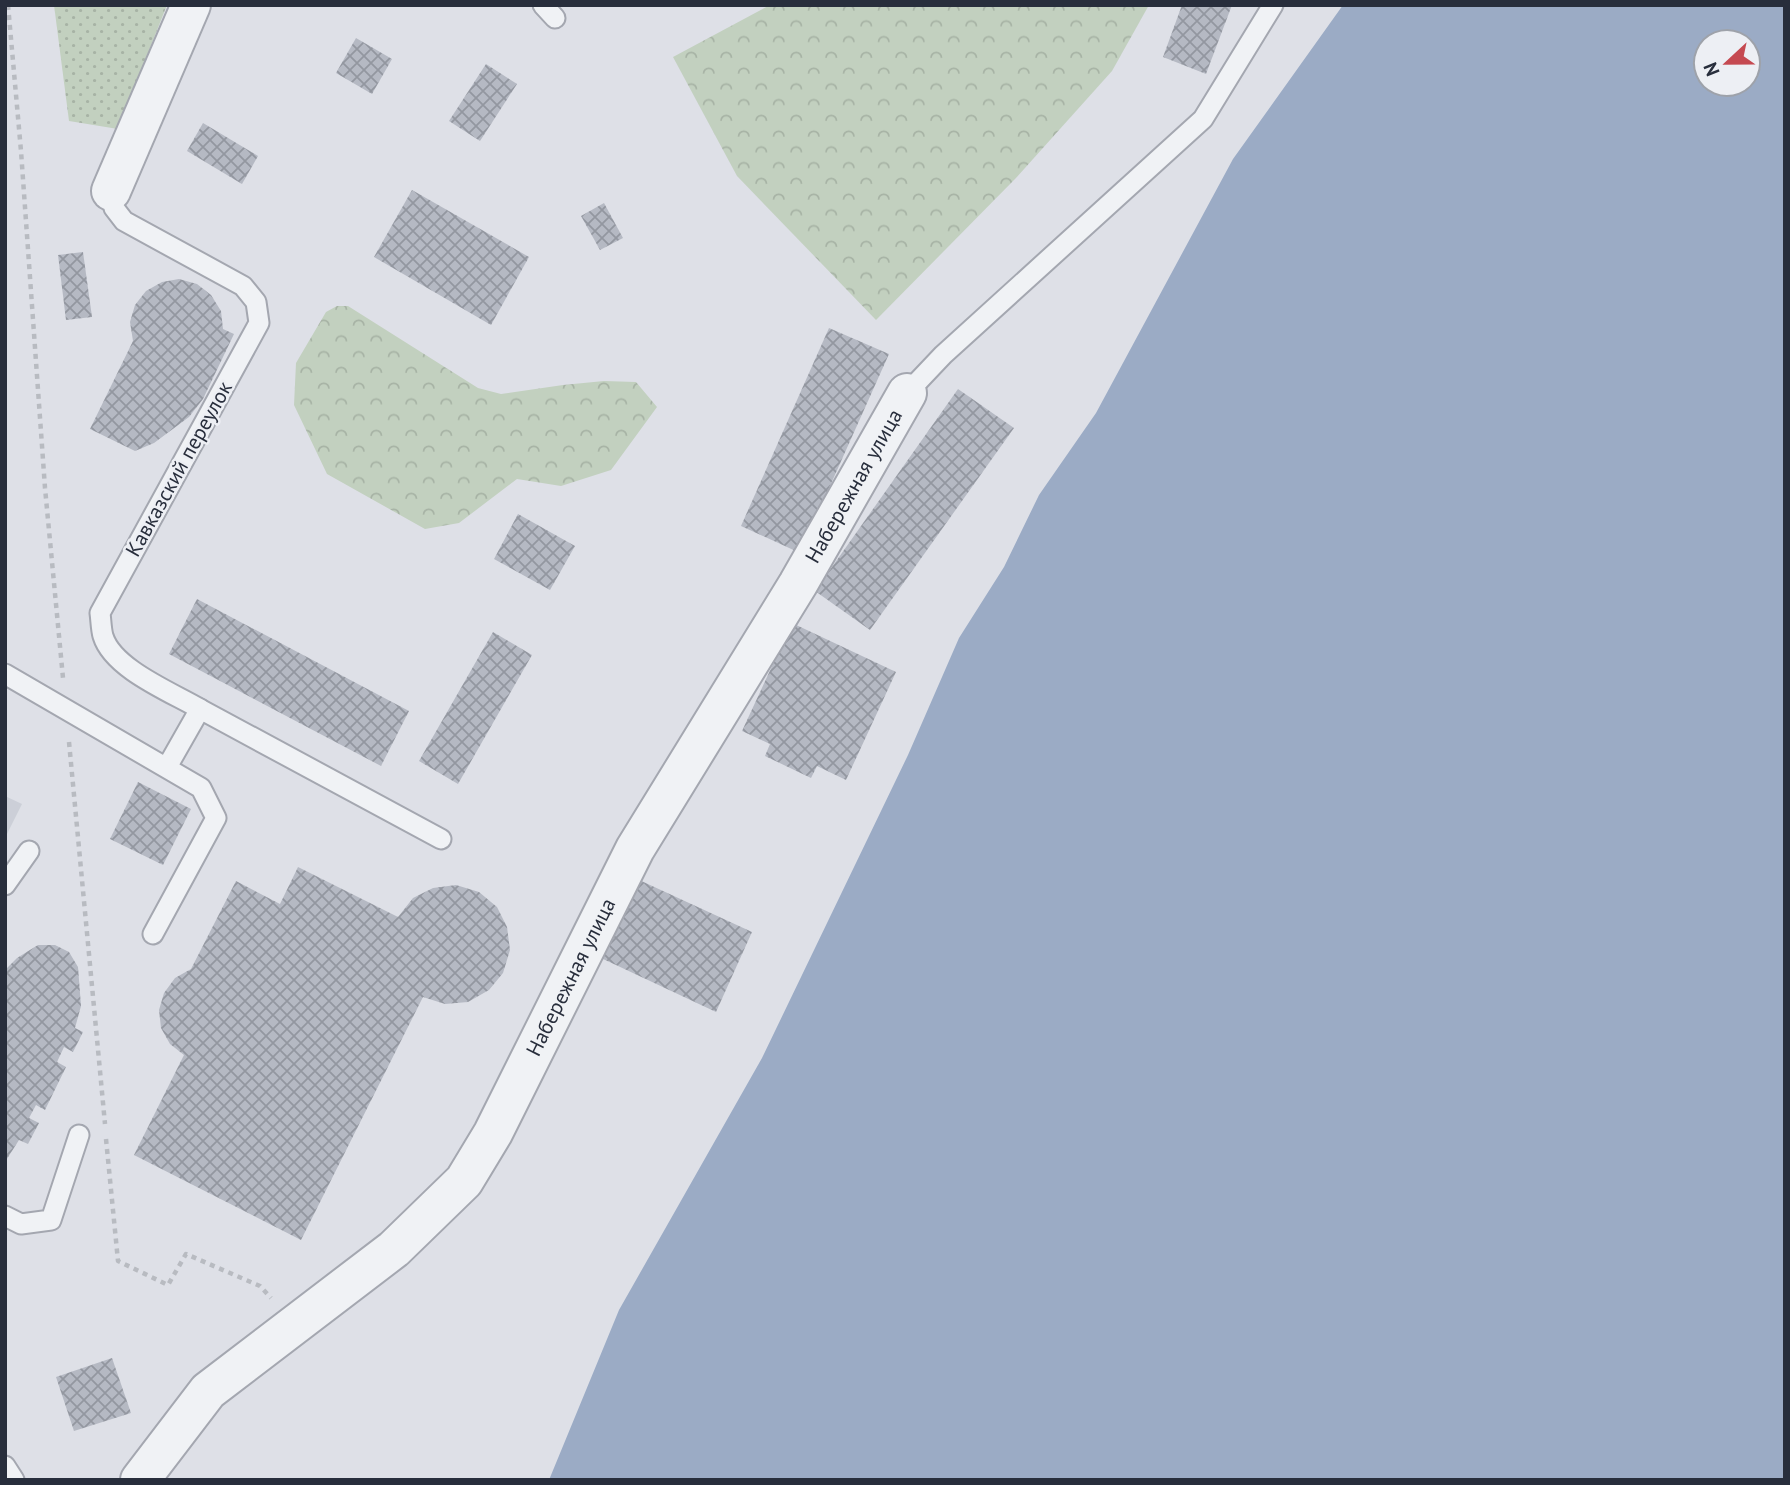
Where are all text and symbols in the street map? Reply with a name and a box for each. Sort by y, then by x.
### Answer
north arrow [1692,28,1762,98]
text: N [1698,59,1725,80]
street label: Кавказский переулок [119,376,238,561]
street label: Набережная улица [799,404,908,568]
street label: Набережная улица [520,893,621,1060]

